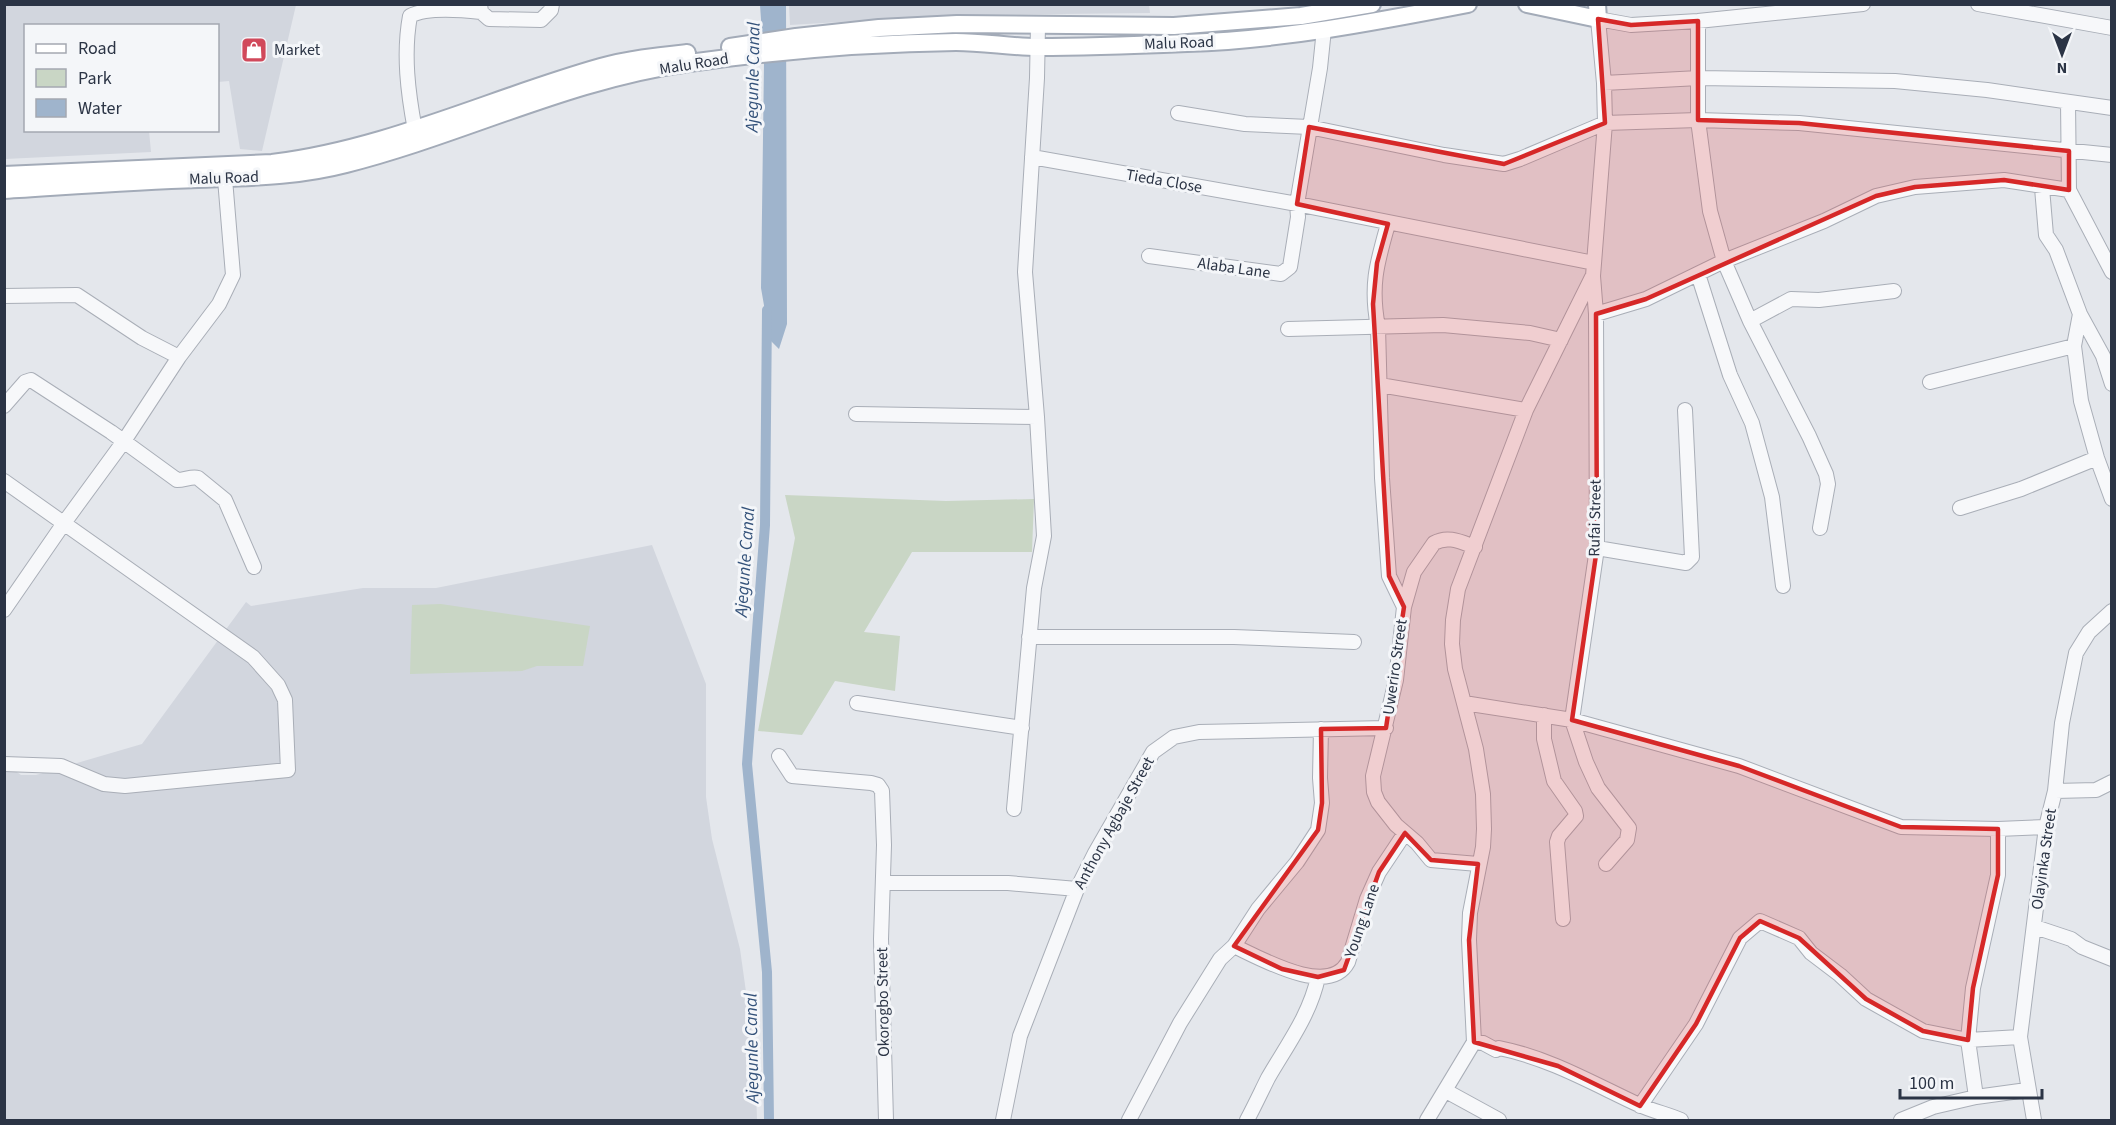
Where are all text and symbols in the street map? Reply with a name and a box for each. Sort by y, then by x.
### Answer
water label: Ajegunle Canal [740,21,766,133]
legend [24,24,219,132]
north arrow [2032,24,2092,84]
street label: Malu Road [1144,31,1214,55]
shop icon: Market [239,35,269,65]
text: Road [78,36,117,61]
place label: Market [274,39,321,61]
street label: Malu Road [658,48,730,80]
text: N [2057,57,2067,79]
text: Park [78,66,112,91]
text: Water [78,96,122,121]
street label: Tieda Close [1124,163,1204,199]
street label: Malu Road [189,166,259,190]
street label: Alaba Lane [1196,252,1272,284]
street label: Rufai Street [1583,479,1607,557]
water label: Ajegunle Canal [729,506,761,619]
street label: Uweriro Street [1377,617,1413,716]
street label: Anthony Agbaje Street [1068,752,1160,893]
street label: Olayinka Street [2026,806,2062,911]
street label: Young Lane [1339,881,1385,962]
street label: Okorogbo Street [871,946,895,1057]
water label: Ajegunle Canal [739,992,765,1104]
scale bar [1900,1062,2042,1100]
text: 100 m [1909,1071,1954,1096]

